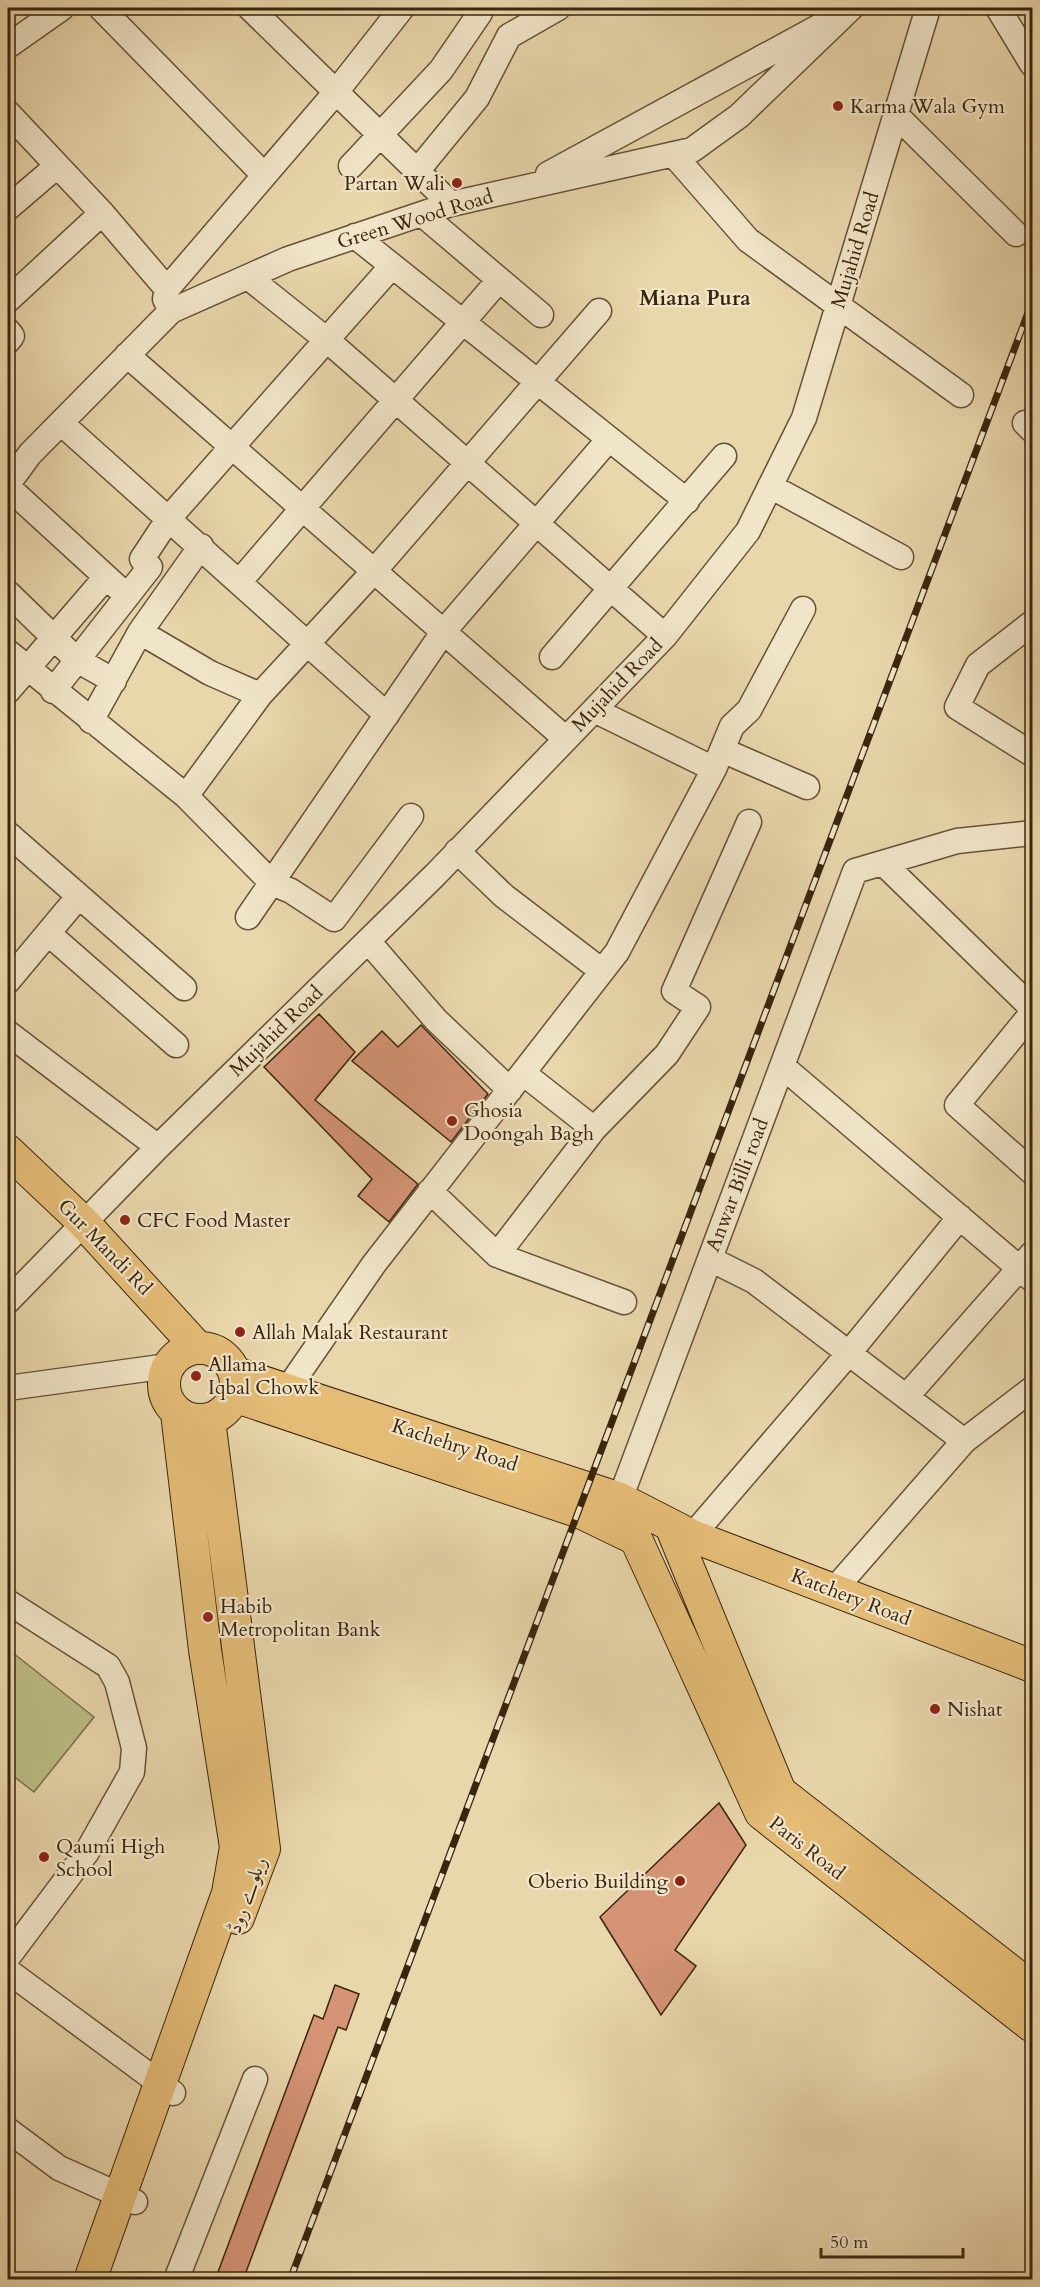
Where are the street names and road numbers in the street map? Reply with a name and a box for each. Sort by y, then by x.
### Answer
street label: Green Wood Road [334,182,497,256]
street label: Mujahid Road [824,188,886,312]
street label: Mujahid Road [565,632,669,738]
street label: Mujahid Road [223,979,329,1083]
street label: Anwar Billi road [699,1114,775,1256]
street label: Gur Mandi Rd [52,1193,158,1301]
street label: Kachehry Road [389,1412,522,1478]
street label: Katchery Road [787,1562,915,1632]
street label: Paris Road [763,1810,851,1886]
street label: ریلوے روڈ [221,1853,273,1937]

